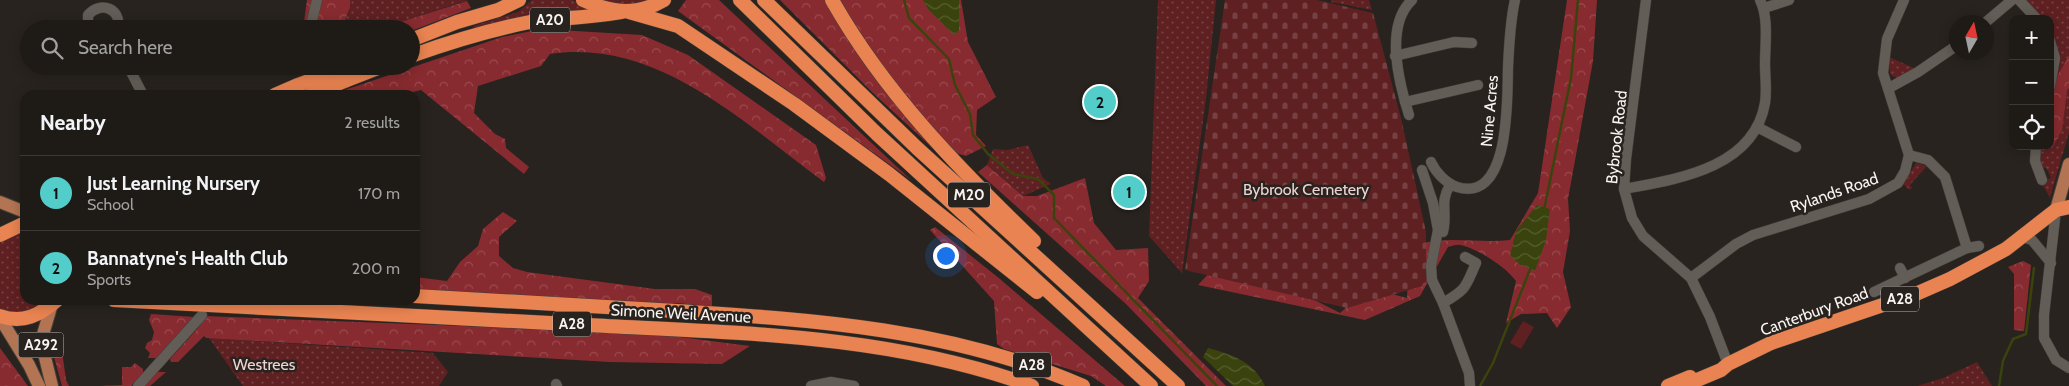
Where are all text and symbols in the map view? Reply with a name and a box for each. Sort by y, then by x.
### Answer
road number: A20 [530,8,570,32]
north arrow [1949,15,1994,60]
map controls [2009,15,2054,150]
button: + [2009,15,2054,60]
search box [20,20,420,75]
icon: search [38,34,66,62]
text: Search here [78,36,172,59]
button: − [2009,60,2054,105]
street label: Nine Acres [1477,74,1502,148]
pin: 2 [1084,83,1116,121]
street label: Bybrook Road [1602,89,1631,185]
button: locate [2009,105,2054,150]
text: Nearby [40,110,106,135]
text: 2 results [344,113,400,132]
street label: Rylands Road [1788,169,1881,216]
text: Just Learning Nursery [87,172,260,195]
pin: 1 [1113,173,1145,211]
park label: Bybrook Cemetery [1243,180,1369,199]
road number: M20 [948,182,990,208]
text: 1 [53,184,59,203]
text: 170 m [358,184,400,203]
text: School [87,195,134,214]
your location [933,243,959,269]
text: Bannatyne's Health Club [87,247,288,270]
text: 2 [52,259,60,278]
text: 200 m [352,259,400,278]
text: Sports [87,270,131,289]
street label: Canterbury Road [1758,283,1871,340]
road number: A28 [1881,286,1919,312]
street label: Simone Weil Avenue [610,300,752,327]
road number: A28 [553,312,591,336]
road number: A292 [18,332,64,358]
road number: A28 [1013,352,1051,378]
park label: Westrees [233,355,296,374]

